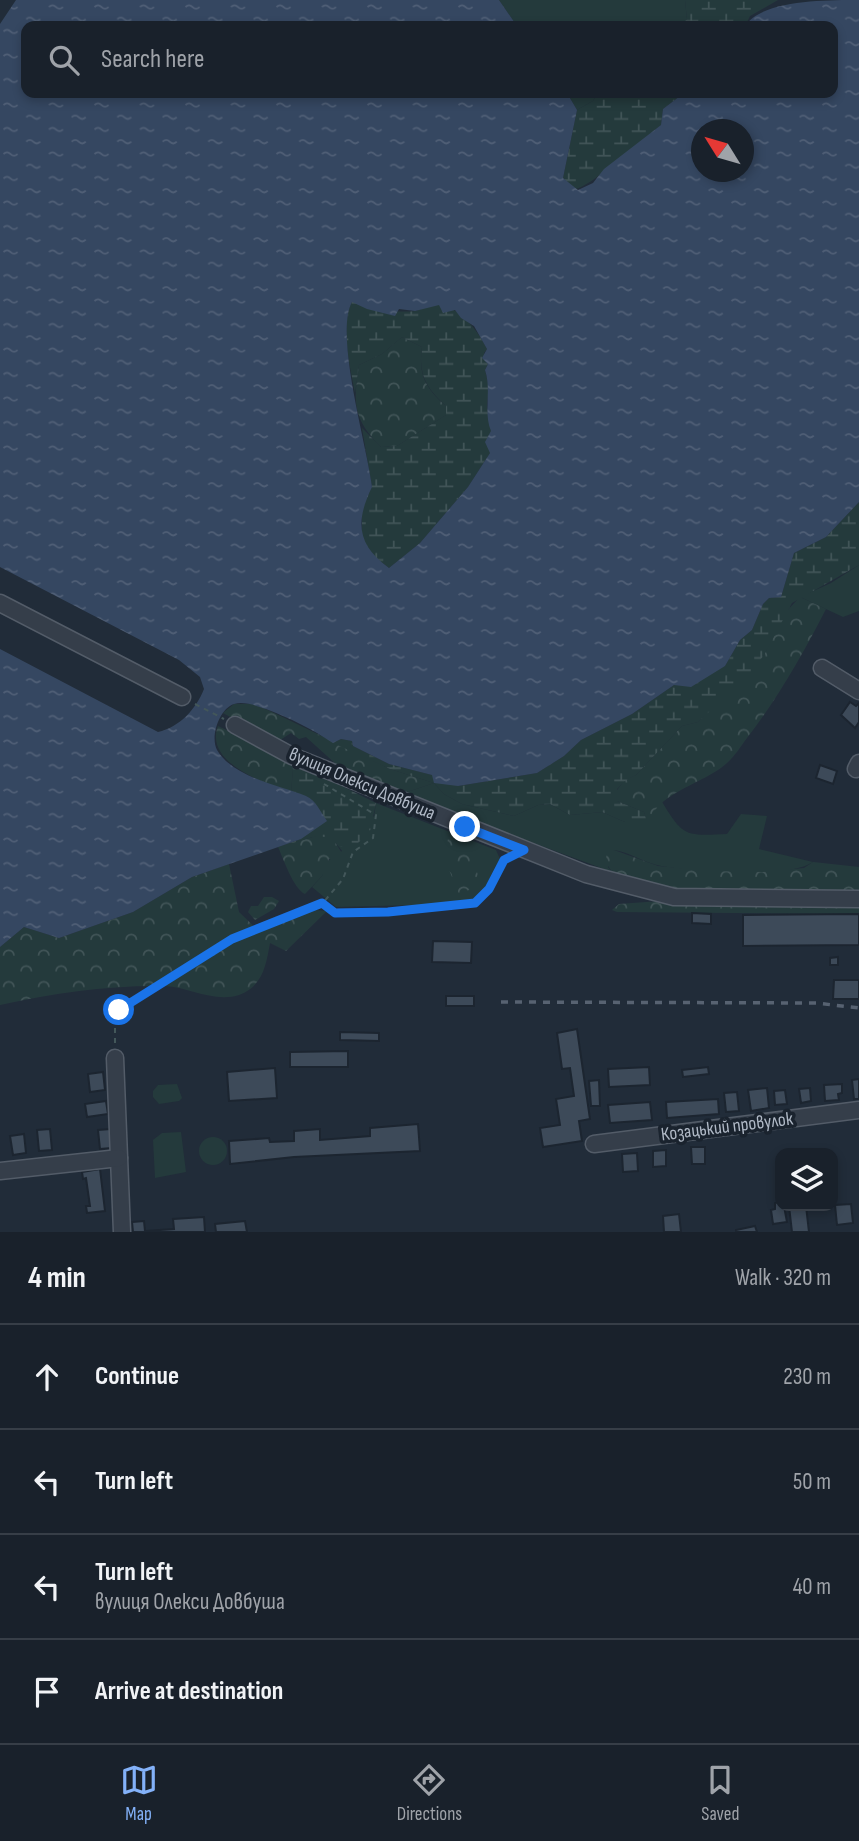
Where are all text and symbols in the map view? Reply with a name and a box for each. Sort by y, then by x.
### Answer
search box [21,21,838,98]
icon: search [45,41,83,79]
text: Search here [101,44,204,75]
north arrow [691,119,754,182]
street label: вулиця Олекси Довбуша [285,743,439,825]
route end [449,811,480,842]
route start [103,994,134,1025]
street label: Козацький провулок [660,1107,795,1147]
map controls [775,1148,838,1211]
button: layers [775,1148,838,1211]
text: 4 min [28,1260,86,1296]
text: Walk · 320 m [735,1264,831,1292]
icon: ahead [28,1358,66,1396]
text: Continue [95,1361,179,1392]
text: 230 m [783,1363,831,1391]
icon: left [28,1463,66,1501]
text: Turn left [95,1466,173,1497]
text: 50 m [793,1468,831,1496]
text: Turn left [95,1557,173,1588]
icon: left [28,1568,66,1606]
text: 40 m [793,1573,831,1601]
text: вулиця Олекси Довбуша [95,1588,285,1616]
icon: arrive [28,1673,66,1711]
text: Arrive at destination [95,1676,283,1707]
tab: Map [120,1761,158,1826]
tab: Directions [397,1761,462,1826]
tab: Saved [701,1761,739,1826]

